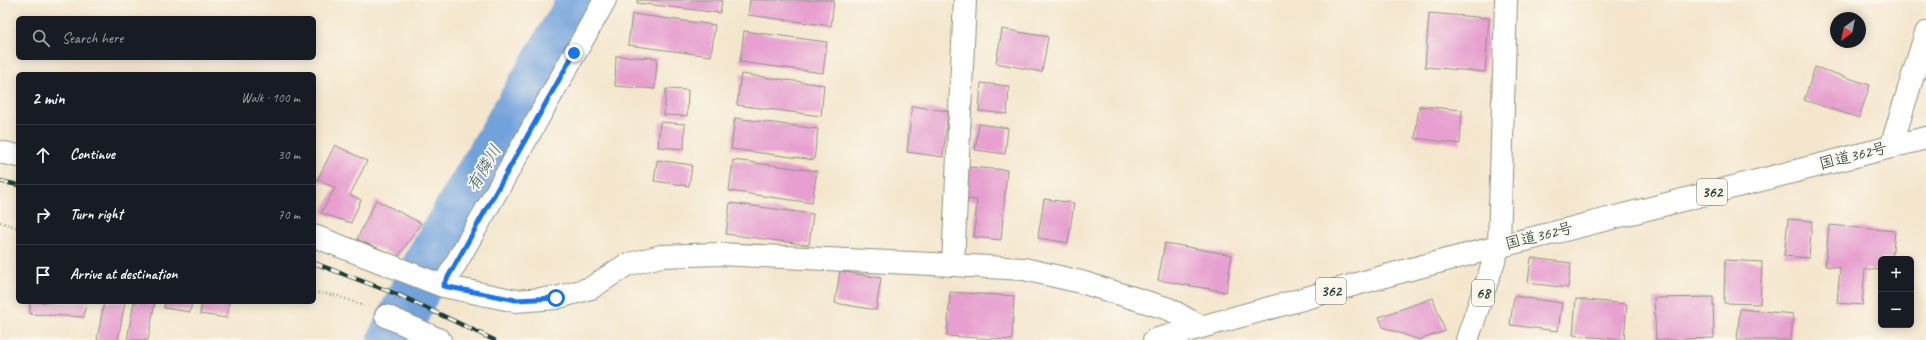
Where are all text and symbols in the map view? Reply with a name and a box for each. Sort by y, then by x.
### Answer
north arrow [1830,12,1866,48]
search box [16,16,316,60]
icon: search [30,27,52,49]
text: Search here [62,29,123,48]
route end [565,44,583,62]
text: 2 min [32,88,65,109]
text: Walk · 100 m [241,90,300,106]
street label: 国道362号 [1817,138,1889,174]
water label: 有隣川 [462,141,506,195]
icon: ahead [32,144,54,166]
text: Continue [70,145,115,164]
text: 30 m [278,147,300,163]
road number: 362 [1697,179,1727,205]
icon: right [32,204,54,226]
text: Turn right [70,205,123,224]
text: 70 m [278,207,300,223]
street label: 国道362号 [1503,218,1575,254]
map controls [1878,256,1914,328]
button: + [1878,256,1914,292]
icon: arrive [32,264,54,286]
text: Arrive at destination [70,265,177,284]
road number: 362 [1316,278,1346,304]
road number: 68 [1472,280,1494,306]
route start [547,289,565,307]
button: − [1878,292,1914,328]

